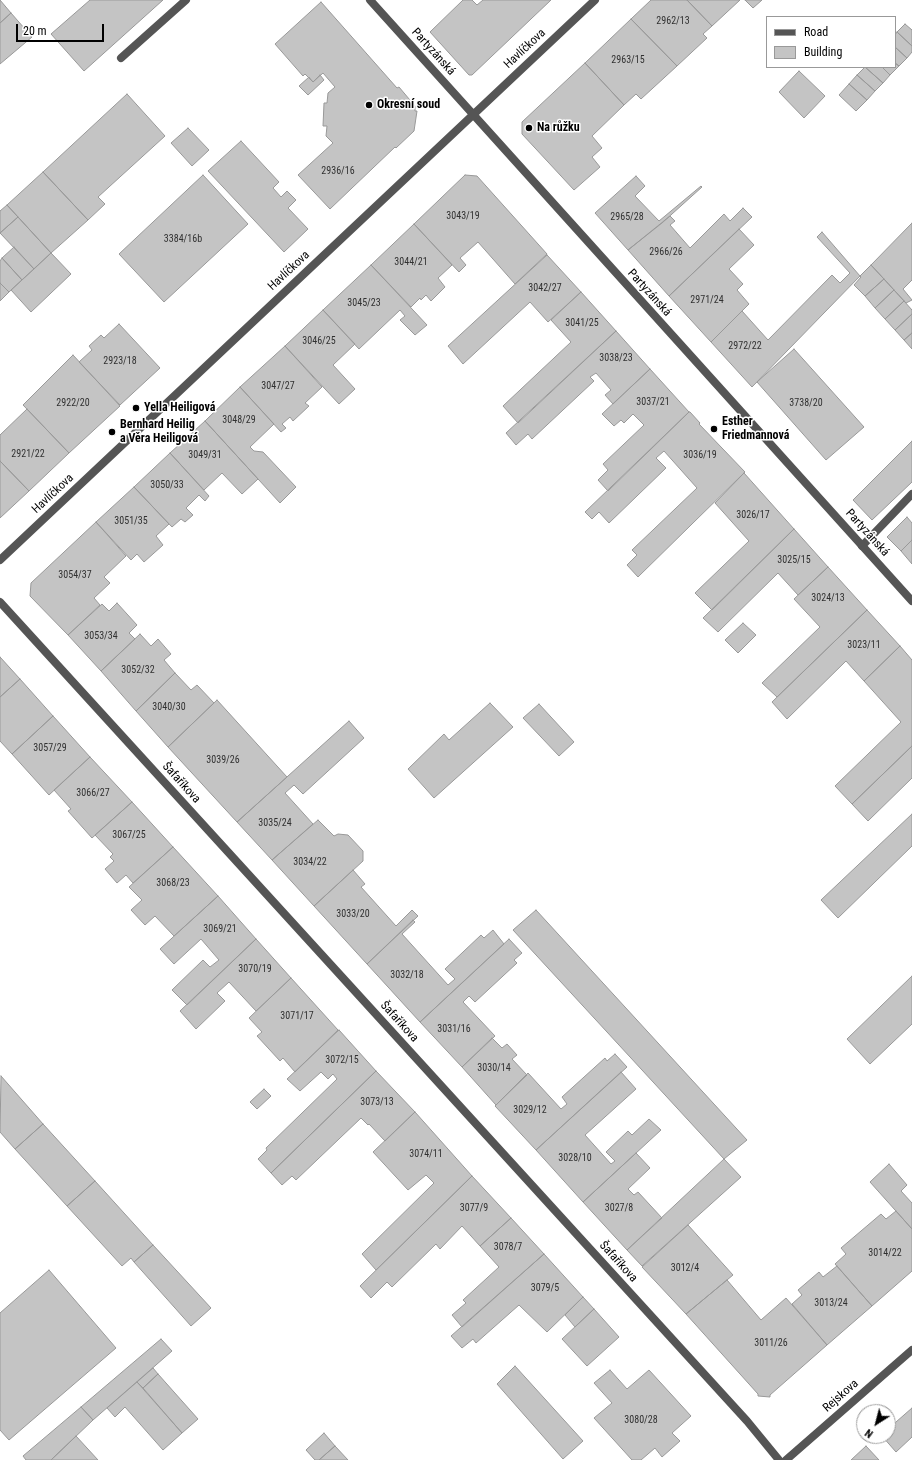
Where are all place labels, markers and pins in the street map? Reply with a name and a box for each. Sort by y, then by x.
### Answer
place label: Okresní soud [377,98,440,112]
marker: Okresní soud [364,100,374,110]
place label: Na růžku [537,121,580,135]
marker: Na růžku [524,123,534,133]
place label: Yella Heiligová [144,401,215,415]
marker: Yella Heiligová [131,403,141,413]
place label: Esther Friedmannová [722,415,789,443]
place label: Bernhard Heilig a Věra Heiligová [120,418,198,446]
marker: Esther Friedmannová [709,424,719,434]
marker: Bernhard Heilig a Věra Heiligová [107,427,117,437]

